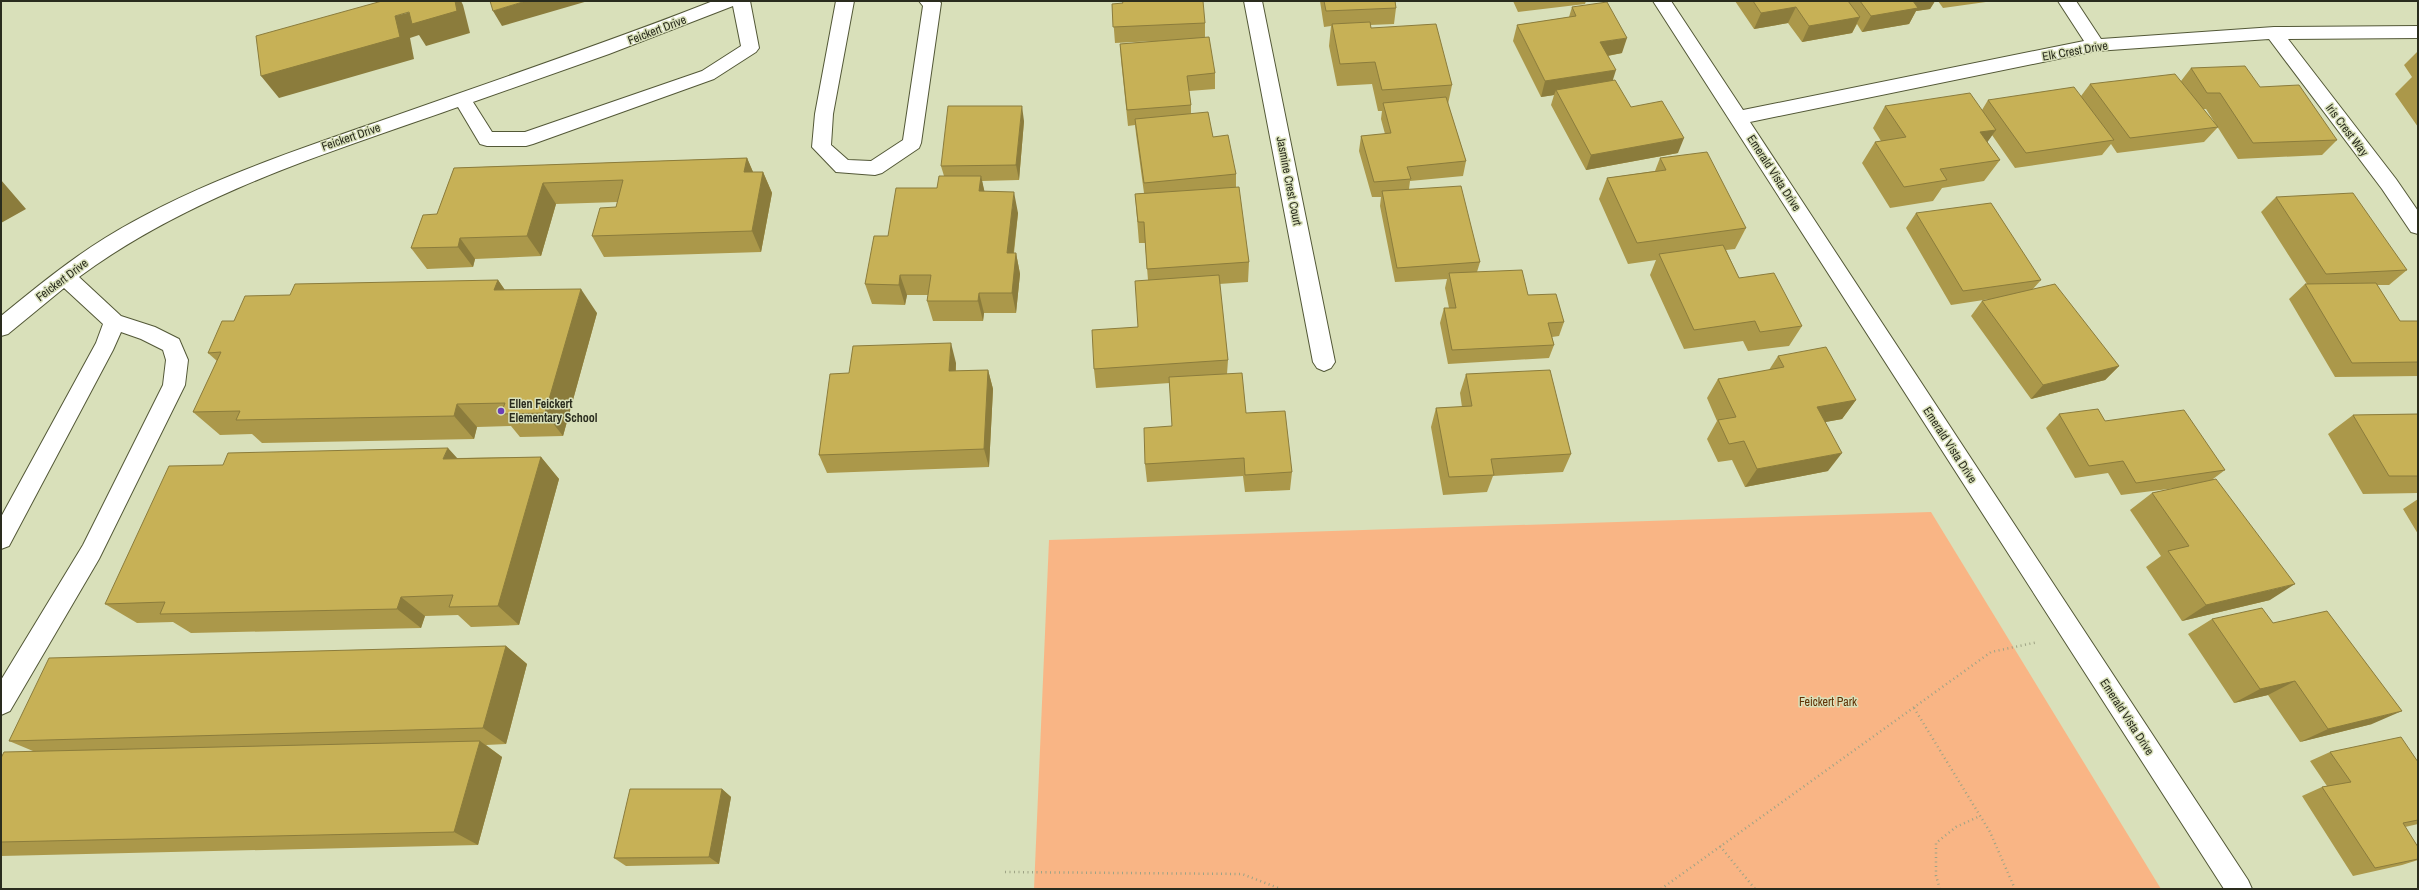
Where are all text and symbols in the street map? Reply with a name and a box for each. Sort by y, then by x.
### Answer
street label: Feickert Drive [626,12,688,48]
street label: Elk Crest Drive [2041,37,2109,65]
street label: Iris Crest Way [2322,100,2372,160]
street label: Feickert Drive [319,119,383,155]
street label: Emerald Vista Drive [1743,132,1805,214]
street label: Jasmine Crest Court [1273,135,1306,227]
street label: Feickert Drive [33,255,91,305]
place label: Ellen Feickert Elementary School [509,396,598,426]
street label: Emerald Vista Drive [1919,404,1981,486]
marker: Ellen Feickert Elementary School [496,406,506,416]
street label: Emerald Vista Drive [2096,676,2158,758]
park label: Feickert Park [1799,694,1857,710]

